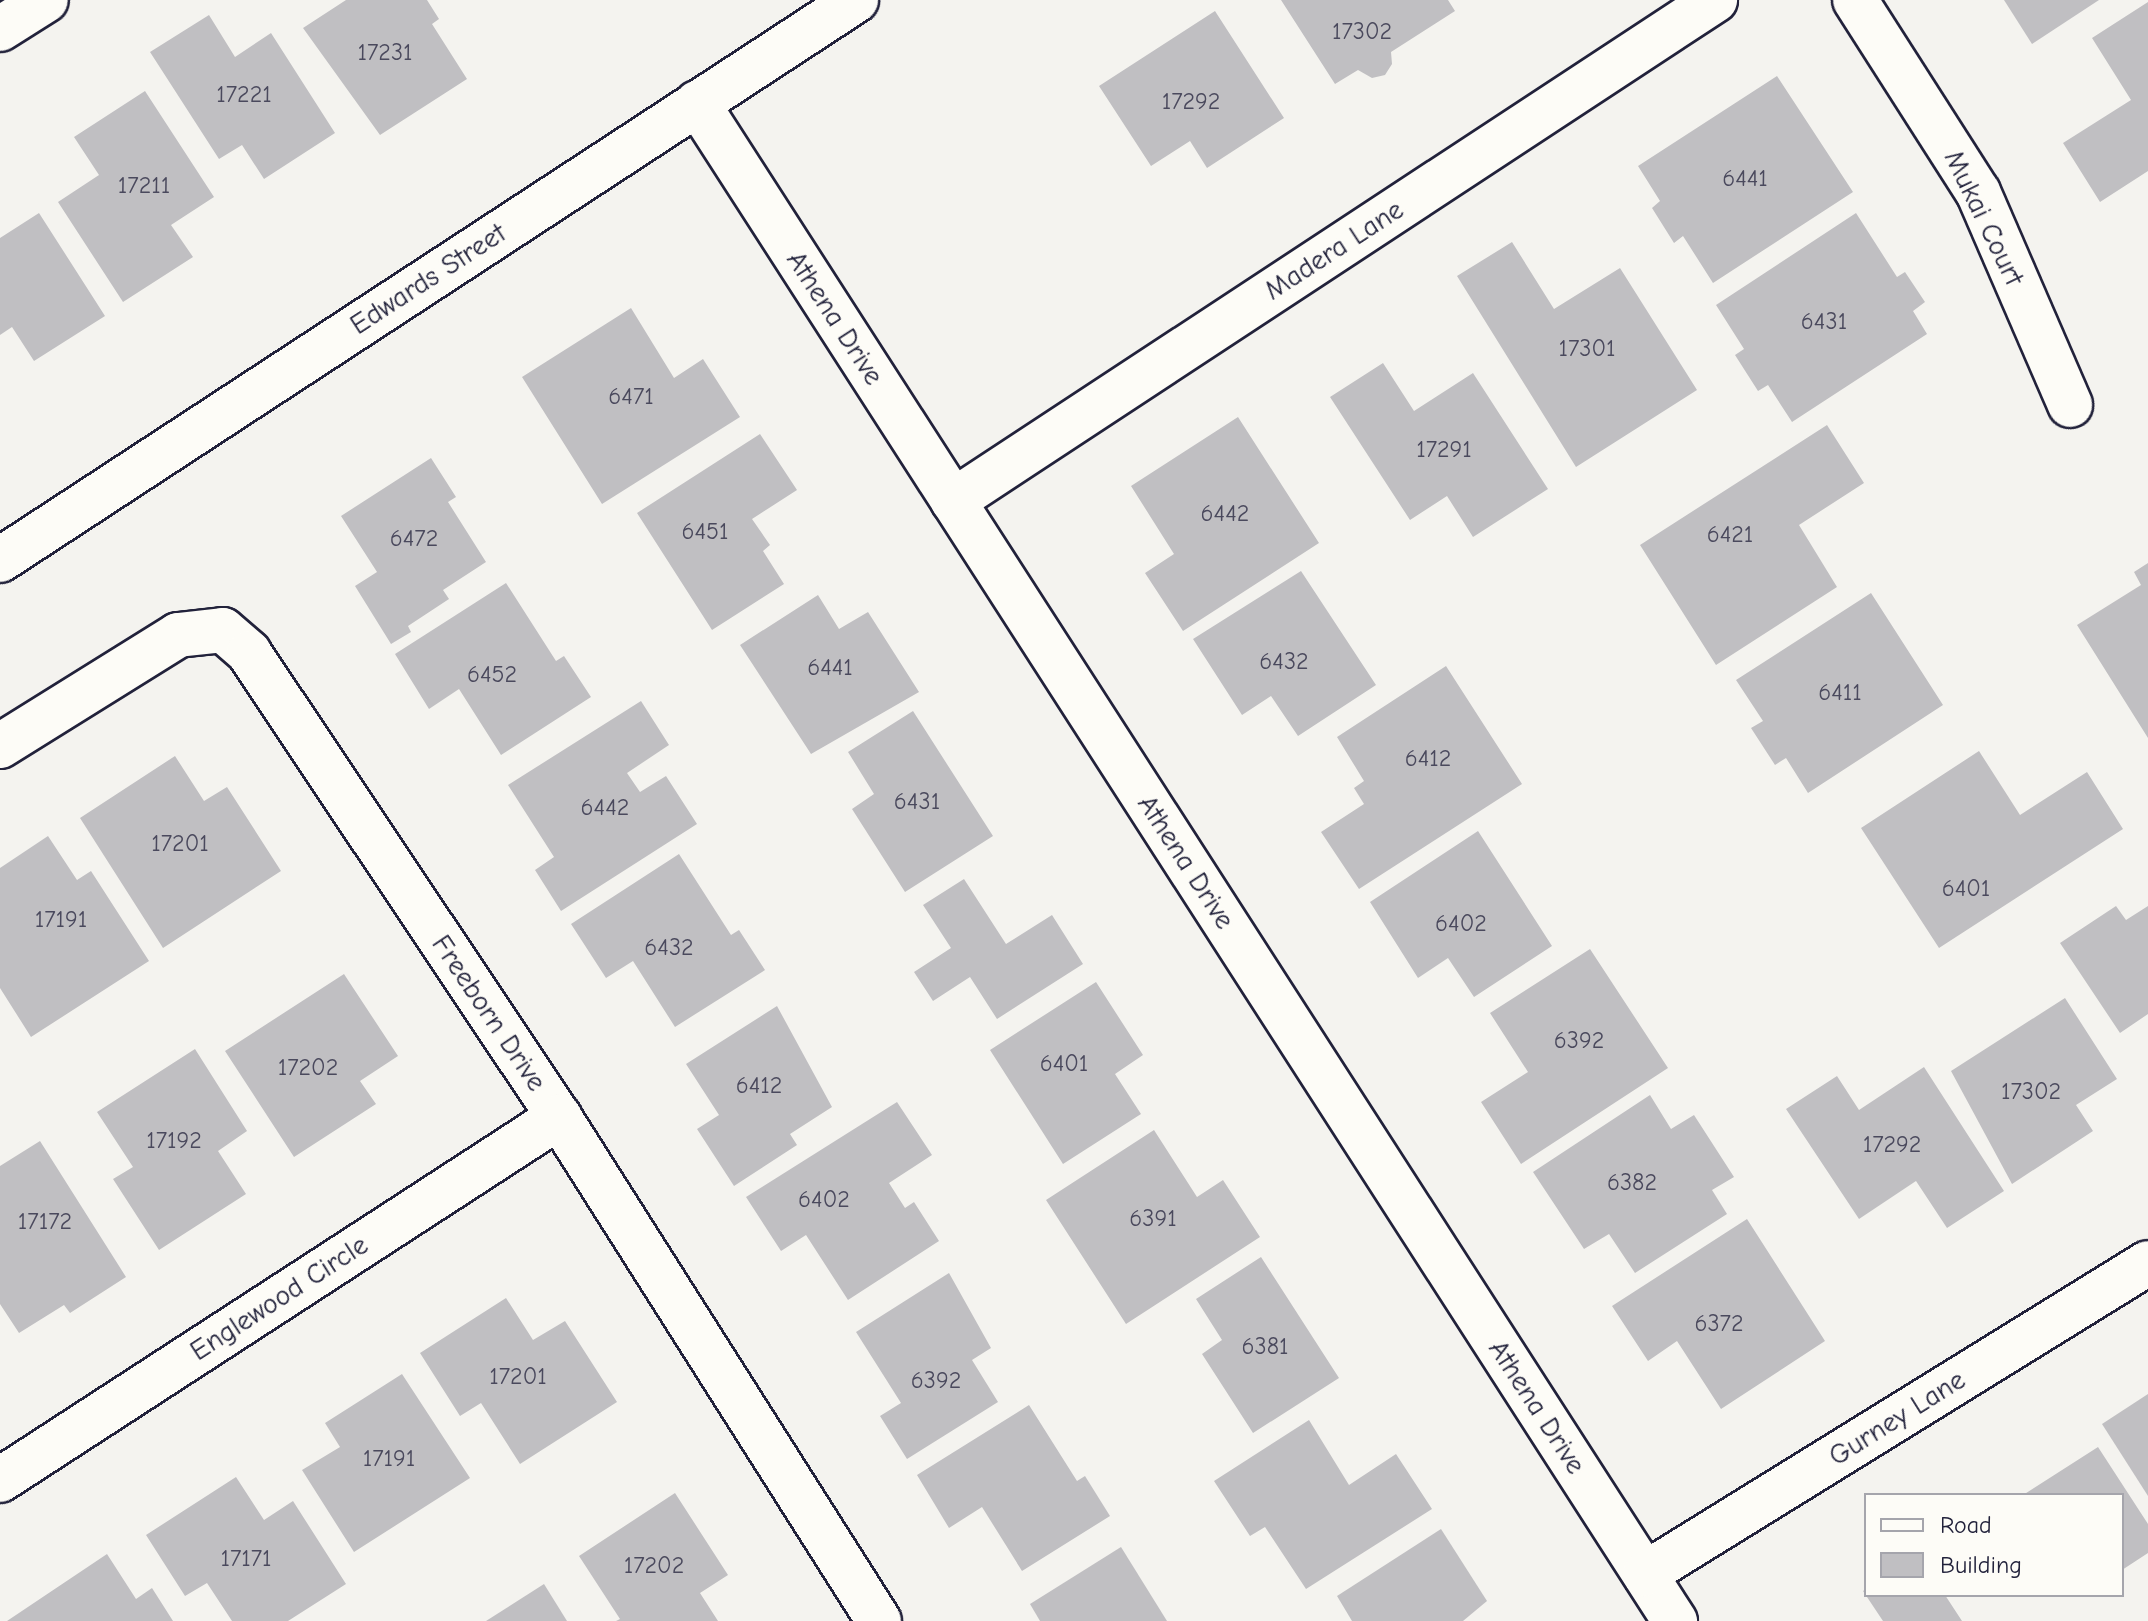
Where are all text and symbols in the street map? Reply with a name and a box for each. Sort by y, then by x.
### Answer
house number: 17302 [1332,18,1392,46]
house number: 17231 [357,39,413,67]
house number: 17221 [216,81,272,109]
house number: 17292 [1162,88,1220,116]
street label: Mukai Court [1937,145,2031,291]
house number: 6441 [1722,165,1768,193]
house number: 17211 [118,172,170,200]
street label: Madera Lane [1258,193,1410,307]
street label: Edwards Street [344,216,512,342]
street label: Athena Drive [779,245,891,391]
house number: 6431 [1801,308,1847,336]
house number: 17301 [1558,335,1616,363]
house number: 6471 [608,383,654,411]
house number: 17291 [1416,436,1472,464]
house number: 6442 [1201,500,1249,528]
house number: 6451 [681,518,729,546]
house number: 6421 [1707,521,1753,549]
house number: 6472 [390,525,438,553]
house number: 6432 [1259,648,1309,676]
house number: 6441 [807,654,853,682]
house number: 6452 [467,661,517,689]
house number: 6411 [1818,679,1862,707]
house number: 6412 [1405,745,1451,773]
house number: 6431 [894,788,940,816]
street label: Athena Drive [1130,789,1242,935]
house number: 6442 [581,794,629,822]
house number: 17201 [151,830,209,858]
house number: 6401 [1942,875,1990,903]
house number: 17191 [35,906,87,934]
house number: 6402 [1435,910,1487,938]
street label: Freeborn Drive [425,929,553,1097]
house number: 6432 [644,934,694,962]
house number: 6392 [1554,1027,1604,1055]
house number: 6401 [1040,1050,1088,1078]
house number: 17202 [278,1054,338,1082]
house number: 6412 [736,1072,782,1100]
house number: 17302 [2001,1078,2061,1106]
house number: 17192 [146,1127,202,1155]
house number: 17292 [1863,1131,1921,1159]
house number: 6382 [1607,1169,1657,1197]
house number: 6402 [798,1186,850,1214]
house number: 6391 [1129,1205,1177,1233]
house number: 17172 [18,1208,72,1236]
street label: Englewood Circle [184,1228,374,1368]
house number: 6372 [1694,1310,1744,1338]
house number: 6381 [1241,1333,1289,1361]
street label: Athena Drive [1481,1334,1593,1480]
house number: 17201 [489,1363,547,1391]
street label: Gurney Lane [1823,1363,1971,1473]
house number: 6392 [911,1367,961,1395]
house number: 17191 [363,1445,415,1473]
legend [1864,1493,2124,1597]
text: Road [1940,1511,1992,1539]
house number: 17171 [220,1545,272,1573]
text: Building [1940,1551,2022,1579]
house number: 17202 [624,1552,684,1580]

